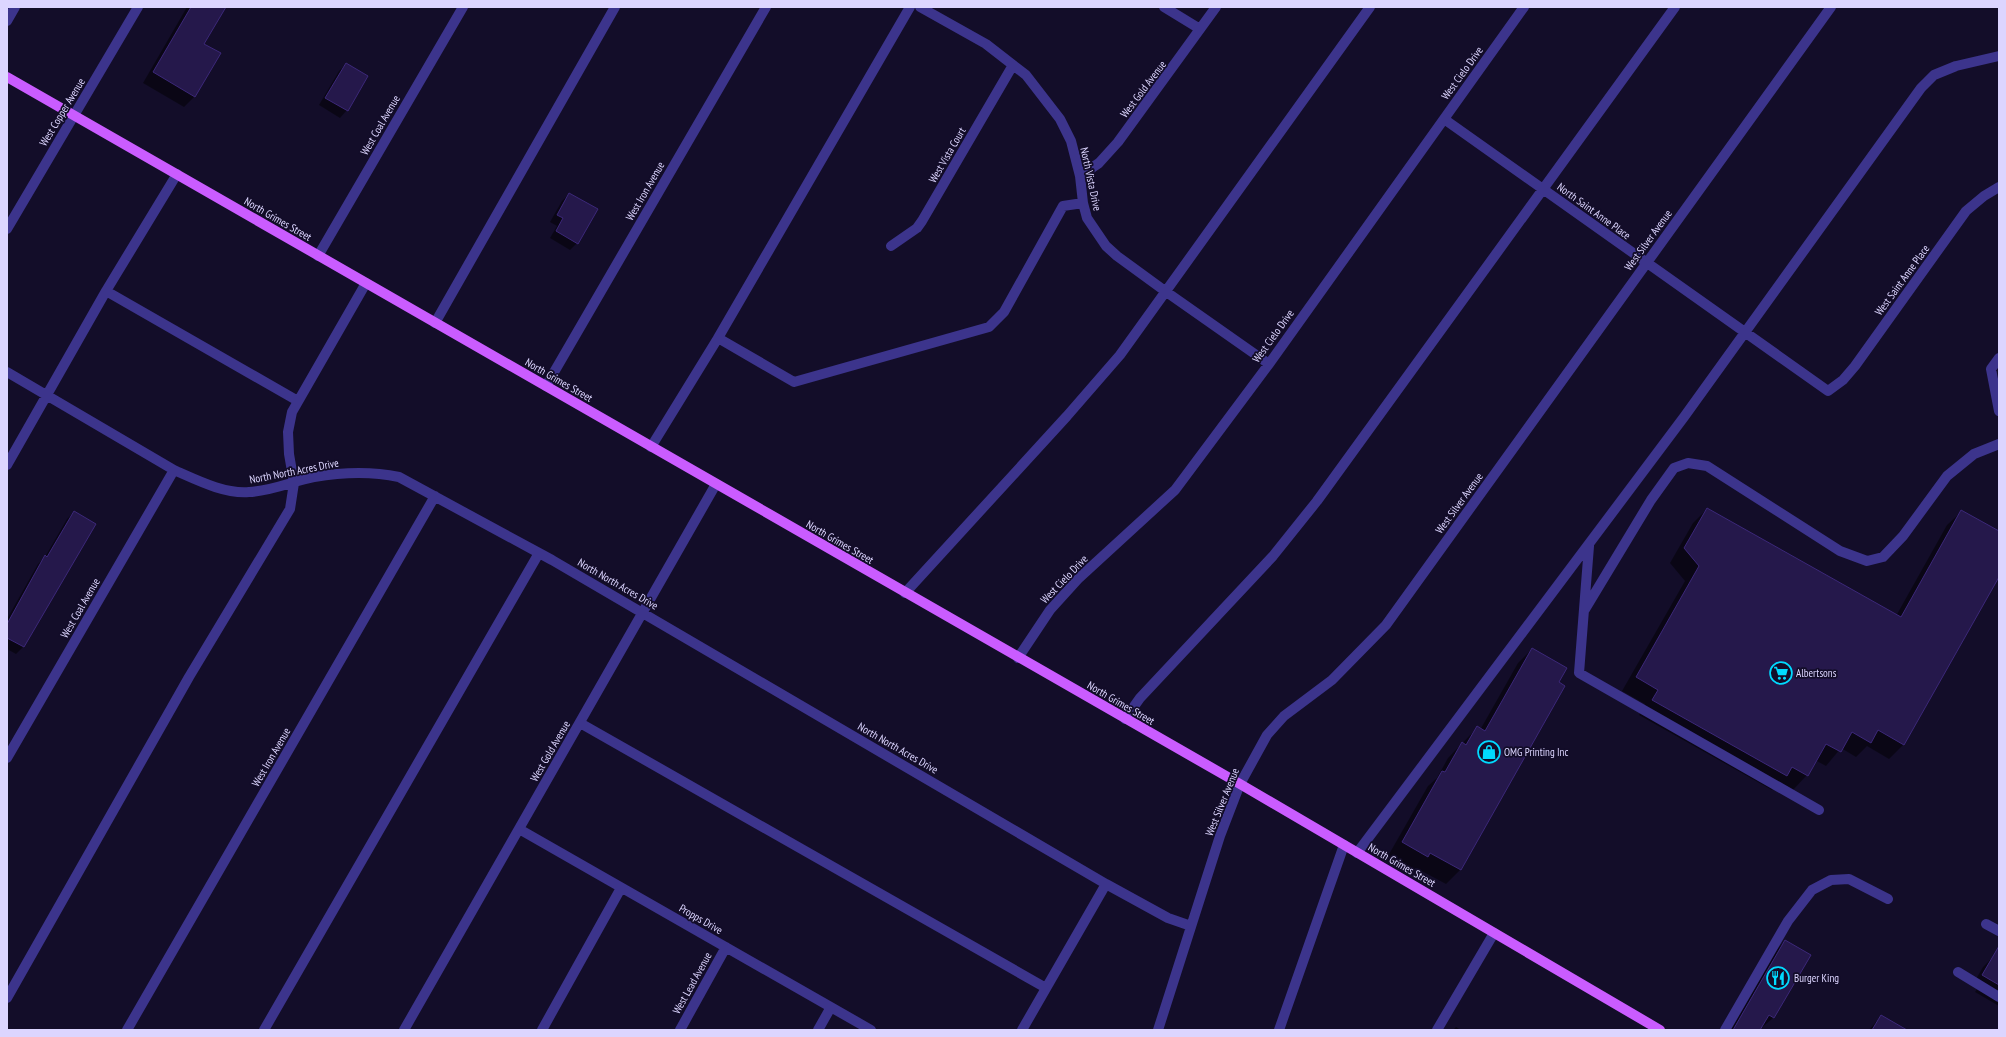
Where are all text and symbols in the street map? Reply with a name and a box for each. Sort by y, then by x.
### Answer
street label: West Cielo Drive [1438,43,1486,102]
street label: West Gold Avenue [1117,57,1169,120]
street label: West Copper Avenue [36,75,88,149]
street label: West Coal Avenue [357,92,403,157]
street label: West Vista Court [925,125,969,185]
street label: North Vista Drive [1077,146,1105,213]
street label: West Iron Avenue [623,159,668,223]
street label: North Saint Anne Place [1555,180,1634,243]
street label: North Grimes Street [242,194,314,244]
street label: West Silver Avenue [1621,206,1675,273]
street label: West Saint Anne Place [1872,242,1933,318]
street label: West Cielo Drive [1249,306,1297,365]
street label: North Grimes Street [523,355,595,405]
street label: North North Acres Drive [248,455,340,487]
street label: West Silver Avenue [1432,469,1486,536]
street label: North Grimes Street [804,517,876,567]
street label: West Cielo Drive [1037,551,1091,606]
street label: North North Acres Drive [575,555,661,613]
street label: West Coal Avenue [57,575,103,640]
supermarket icon: Albertsons [1768,660,1794,686]
place label: Albertsons [1796,666,1837,680]
street label: North Grimes Street [1085,678,1157,728]
street label: West Gold Avenue [527,718,573,784]
street label: North North Acres Drive [855,719,941,777]
street label: West Iron Avenue [249,725,294,789]
shop icon: OMG Printing Inc [1476,739,1502,765]
place label: OMG Printing Inc [1504,745,1568,759]
street label: West Silver Avenue [1202,766,1242,838]
street label: North Grimes Street [1366,840,1438,890]
street label: Propps Drive [677,901,726,937]
street label: West Lead Avenue [669,949,715,1016]
restaurant icon: Burger King [1765,965,1791,991]
place label: Burger King [1794,971,1839,985]

